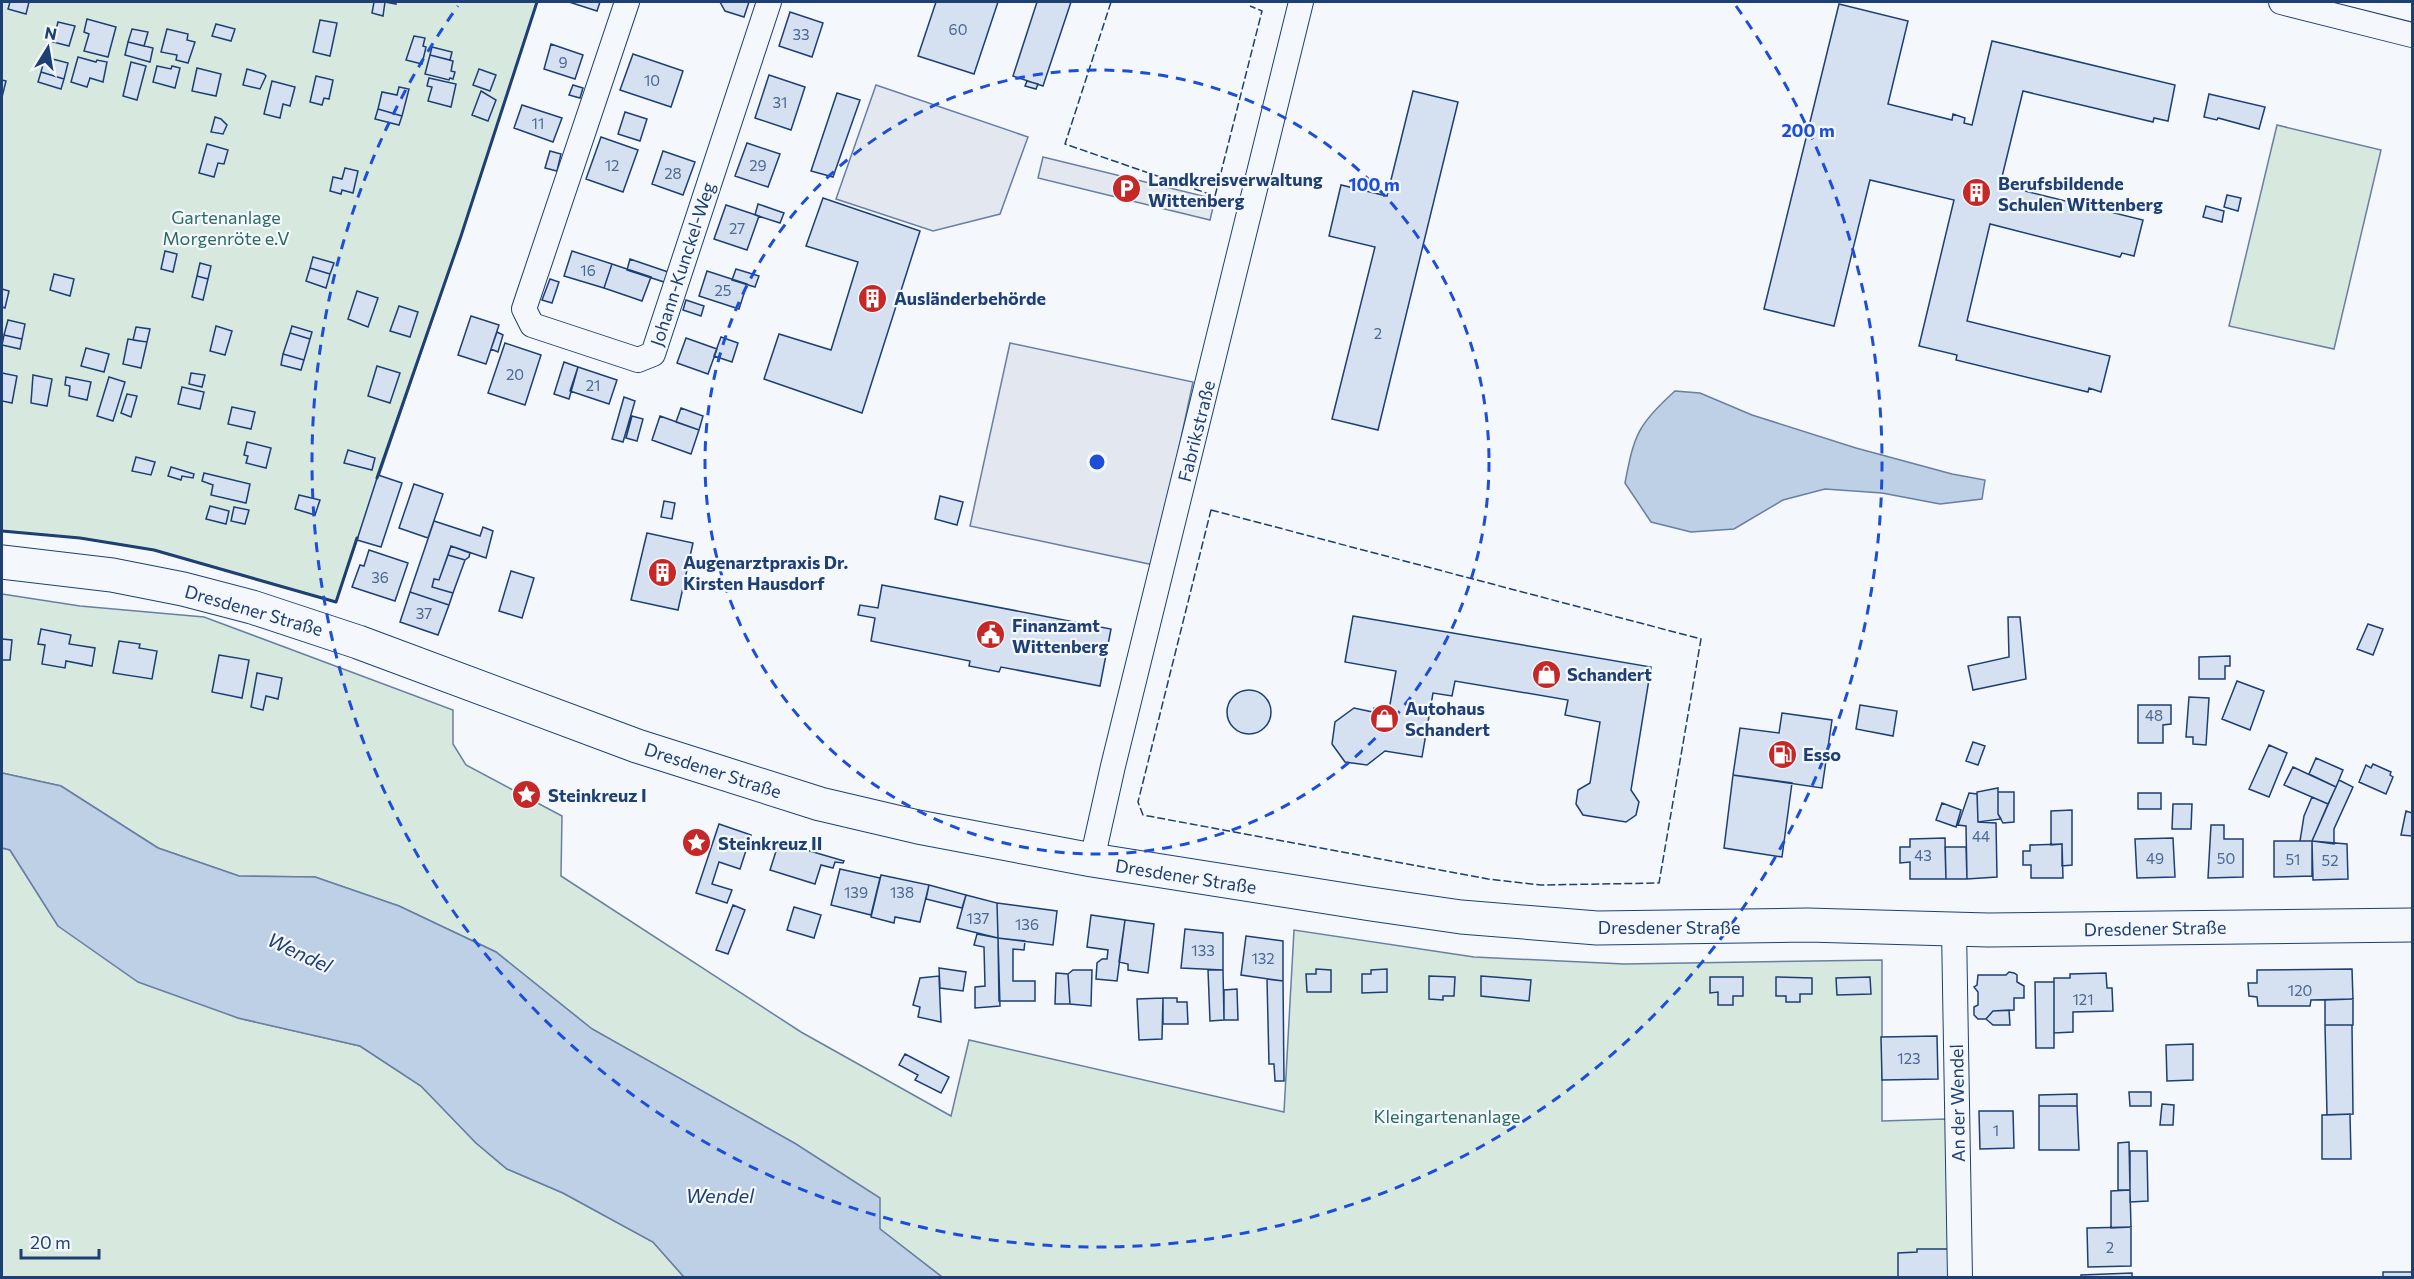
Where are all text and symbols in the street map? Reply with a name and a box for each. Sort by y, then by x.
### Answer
north arrow [18,18,78,78]
house number: 60 [949,20,967,38]
text: N [43,22,59,43]
house number: 33 [792,25,810,43]
house number: 9 [558,53,568,71]
house number: 10 [644,71,660,89]
house number: 31 [773,93,787,111]
house number: 11 [532,114,544,132]
text: 200 m [1781,119,1835,141]
house number: 12 [605,156,619,174]
house number: 29 [749,156,767,174]
house number: 28 [664,164,682,182]
place label: Landkreisverwaltung Wittenberg [1148,168,1323,211]
place label: Berufsbildende Schulen Wittenberg [1998,172,2163,215]
parking icon: Landkreisverwaltung Wittenberg [1111,173,1143,205]
text: 100 m [1348,173,1400,195]
building icon: Berufsbildende Schulen Wittenberg [1961,177,1993,209]
street label: Johann-Kunckel-Weg [645,179,719,349]
park label: Gartenanlage Morgenröte e.V [162,206,290,249]
house number: 27 [729,219,745,237]
house number: 16 [580,261,596,279]
house number: 25 [715,281,731,299]
building icon: Ausländerbehörde [857,282,889,314]
place label: Ausländerbehörde [894,287,1046,309]
house number: 2 [1374,324,1382,342]
house number: 20 [506,365,524,383]
house number: 21 [586,376,600,394]
street label: Fabrikstraße [1173,378,1219,484]
centre of rings [1087,452,1107,472]
place label: Augenarztpraxis Dr. Kirsten Hausdorf [683,551,849,594]
building icon: Augenarztpraxis Dr. Kirsten Hausdorf [646,556,678,588]
house number: 36 [371,568,389,586]
street label: Dresdener Straße [182,580,326,640]
house number: 37 [416,604,432,622]
place label: Finanzamt Wittenberg [1012,614,1108,657]
public building icon: Finanzamt Wittenberg [975,619,1007,651]
shop icon: Schandert [1530,658,1562,690]
place label: Schandert [1567,663,1652,685]
place label: Autohaus Schandert [1405,697,1490,740]
shop icon: Autohaus Schandert [1368,702,1400,734]
house number: 48 [2145,706,2163,724]
street label: Dresdener Straße [642,737,784,803]
fuel station icon: Esso [1766,738,1798,770]
place label: Esso [1803,743,1841,765]
place icon: Steinkreuz I [511,779,543,811]
place label: Steinkreuz I [548,784,647,806]
place icon: Steinkreuz II [681,827,713,859]
house number: 44 [1972,827,1990,845]
place label: Steinkreuz II [718,832,822,854]
house number: 43 [1914,846,1932,864]
house number: 49 [2146,849,2164,867]
house number: 50 [2217,849,2235,867]
house number: 51 [2285,850,2301,868]
house number: 52 [2322,851,2338,869]
street label: Dresdener Straße [1114,854,1258,898]
house number: 139 [844,883,868,901]
house number: 138 [890,883,914,901]
house number: 137 [967,909,989,927]
house number: 136 [1015,915,1039,933]
street label: Dresdener Straße [1598,916,1740,938]
street label: Dresdener Straße [2083,916,2227,940]
water label: Wendel [264,927,337,978]
house number: 133 [1191,941,1215,959]
house number: 132 [1251,949,1275,967]
house number: 120 [2288,981,2312,999]
house number: 121 [2072,990,2094,1008]
street label: An der Wendel [1945,1044,1969,1162]
house number: 123 [1897,1049,1921,1067]
park label: Kleingartenanlage [1373,1105,1521,1127]
house number: 1 [1993,1121,1999,1139]
water label: Wendel [686,1183,755,1207]
scale bar [21,1222,99,1260]
text: 20 m [30,1231,71,1253]
house number: 2 [2106,1238,2114,1256]

